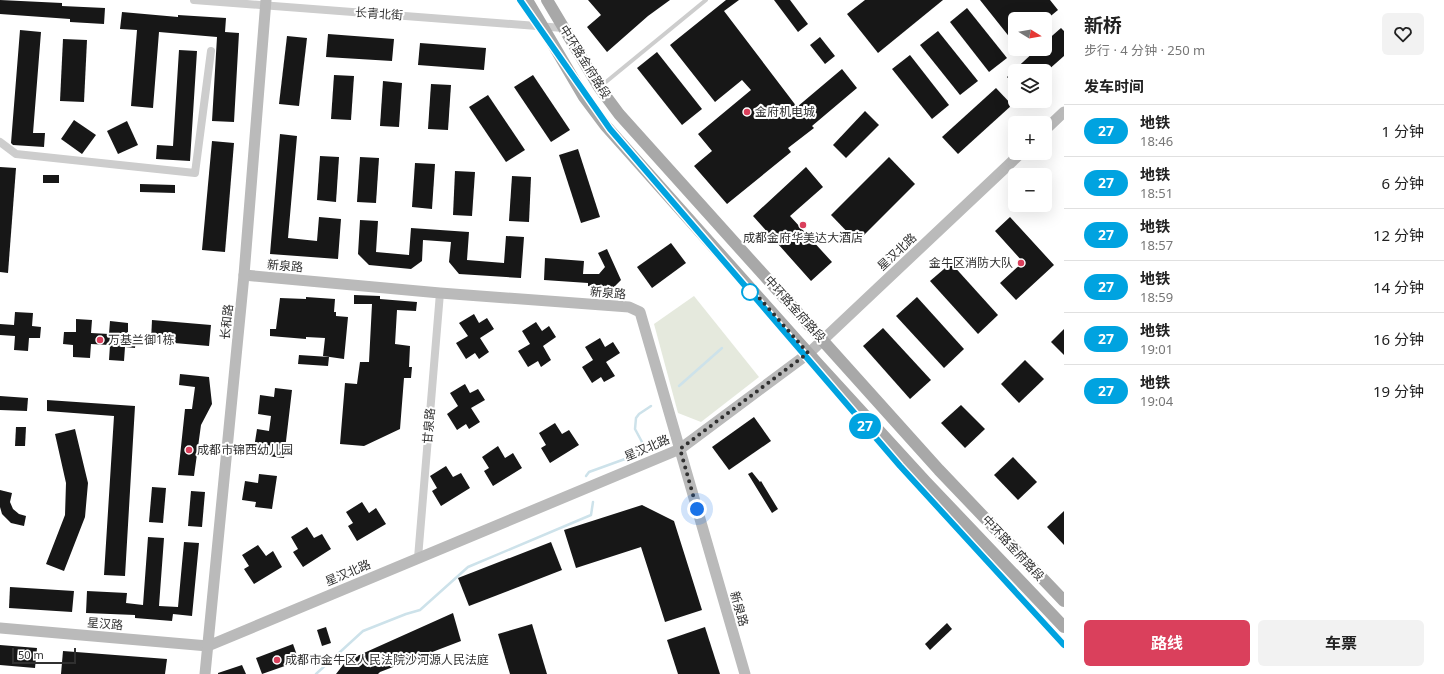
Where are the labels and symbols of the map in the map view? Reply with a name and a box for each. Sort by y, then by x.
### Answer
street label: 长青北街 [354,3,404,24]
north arrow [1008,12,1052,56]
street label: 中环路金府路段 [556,22,615,102]
place label: 金府机电城 [755,103,815,120]
marker: 金府机电城 [742,107,752,117]
marker: 成都金府华美达大酒店 [798,220,808,230]
place label: 成都金府华美达大酒店 [743,229,863,246]
street label: 星汉北路 [873,229,920,274]
place label: 金牛区消防大队 [929,254,1013,271]
street label: 新泉路 [266,255,304,276]
marker: 金牛区消防大队 [1016,258,1026,268]
street label: 中环路金府路段 [761,272,830,346]
street label: 新泉路 [589,282,627,303]
unlabelled marker [741,283,759,301]
street label: 长和路 [216,303,237,341]
place label: 万基兰御1栋 [108,331,175,348]
marker: 万基兰御1栋 [95,335,105,345]
street label: 甘泉路 [418,407,439,445]
line badge: 27 [847,413,883,439]
street label: 星汉北路 [621,430,672,465]
place label: 成都市锦西幼儿园 [197,441,293,458]
marker: 成都市锦西幼儿园 [184,445,194,455]
your location [687,499,707,519]
street label: 中环路金府路段 [978,511,1048,584]
street label: 星汉北路 [322,555,373,590]
street label: 新泉路 [726,589,753,629]
street label: 星汉路 [86,613,124,634]
scale bar [12,646,76,665]
place label: 成都市金牛区人民法院沙河源人民法庭 [285,651,489,668]
marker: 成都市金牛区人民法院沙河源人民法庭 [272,655,282,665]

